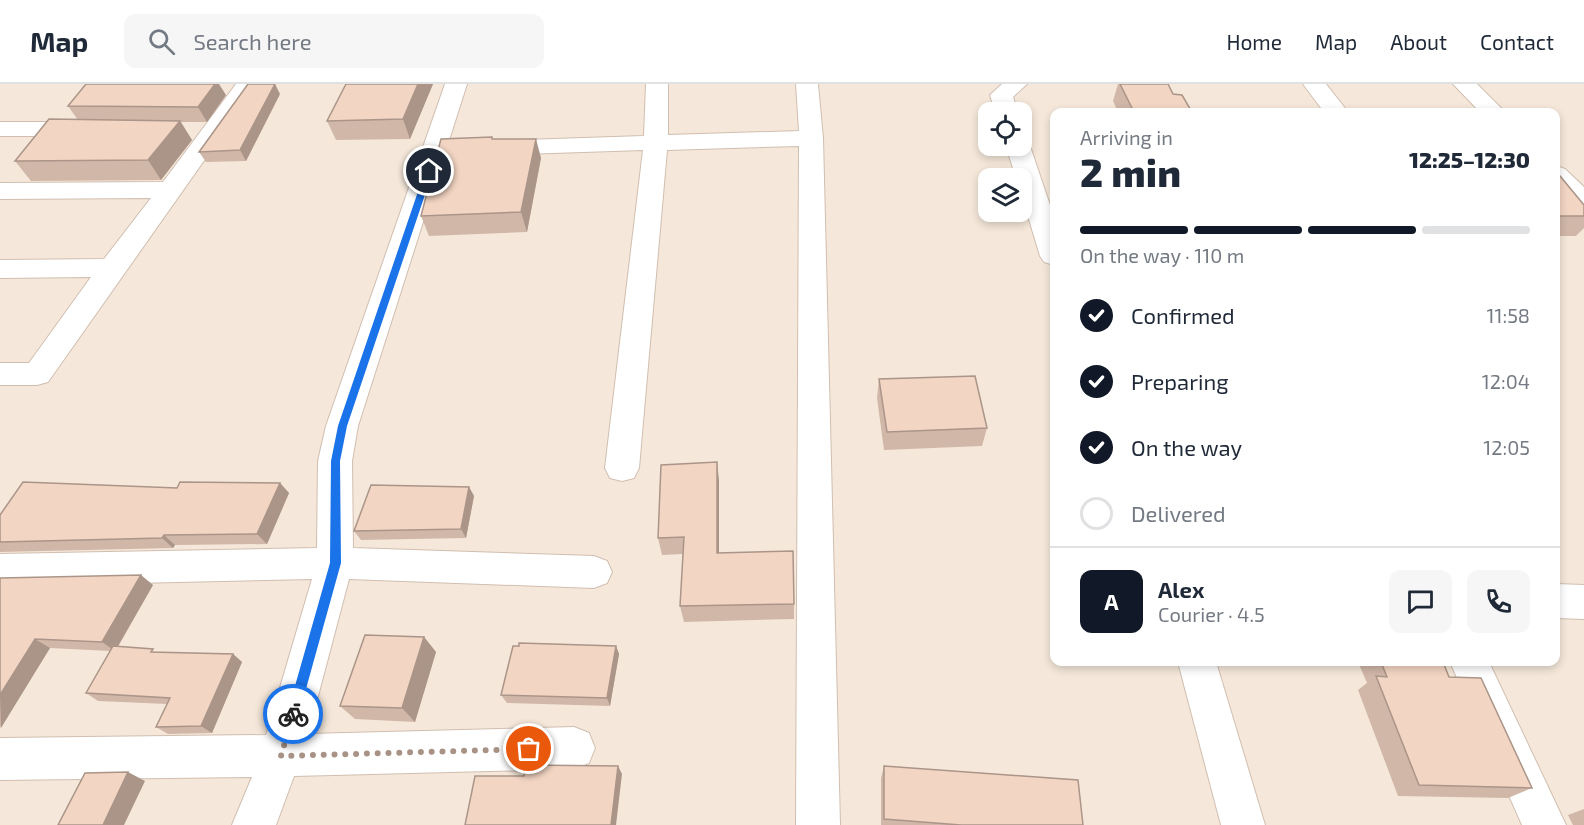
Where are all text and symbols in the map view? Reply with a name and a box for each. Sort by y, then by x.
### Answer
search box [124,14,544,68]
text: Map [30,24,88,58]
icon: search [145,25,178,58]
text: Search here [193,28,312,54]
text: Home [1226,29,1282,54]
text: Map [1315,29,1357,54]
text: About [1390,29,1447,54]
text: Contact [1480,29,1554,54]
map controls [978,102,1032,222]
button: locate [978,102,1032,156]
text: Arriving in [1080,125,1173,149]
pin [403,145,454,196]
text: 12:25–12:30 [1409,146,1530,172]
text: 2 min [1080,148,1181,195]
icon: home [412,154,445,187]
button: layers [978,168,1032,222]
text: On the way · 110 m [1080,243,1244,267]
icon: check [1080,299,1113,332]
text: Confirmed [1131,302,1235,328]
text: 11:58 [1487,303,1530,327]
icon: check [1080,365,1113,398]
text: Preparing [1131,368,1229,394]
text: 12:04 [1482,369,1530,393]
icon: check [1080,431,1113,464]
text: On the way [1131,434,1242,460]
text: 12:05 [1483,435,1530,459]
text: Delivered [1131,500,1226,526]
button: chat [1389,570,1452,633]
button: phone [1467,570,1530,633]
text: Alex [1158,576,1204,602]
text: A [1104,588,1119,614]
text: Courier · 4.5 [1158,602,1265,626]
courier [263,684,323,744]
icon: bike [277,698,310,731]
pin [503,723,554,774]
icon: bag [512,732,545,765]

